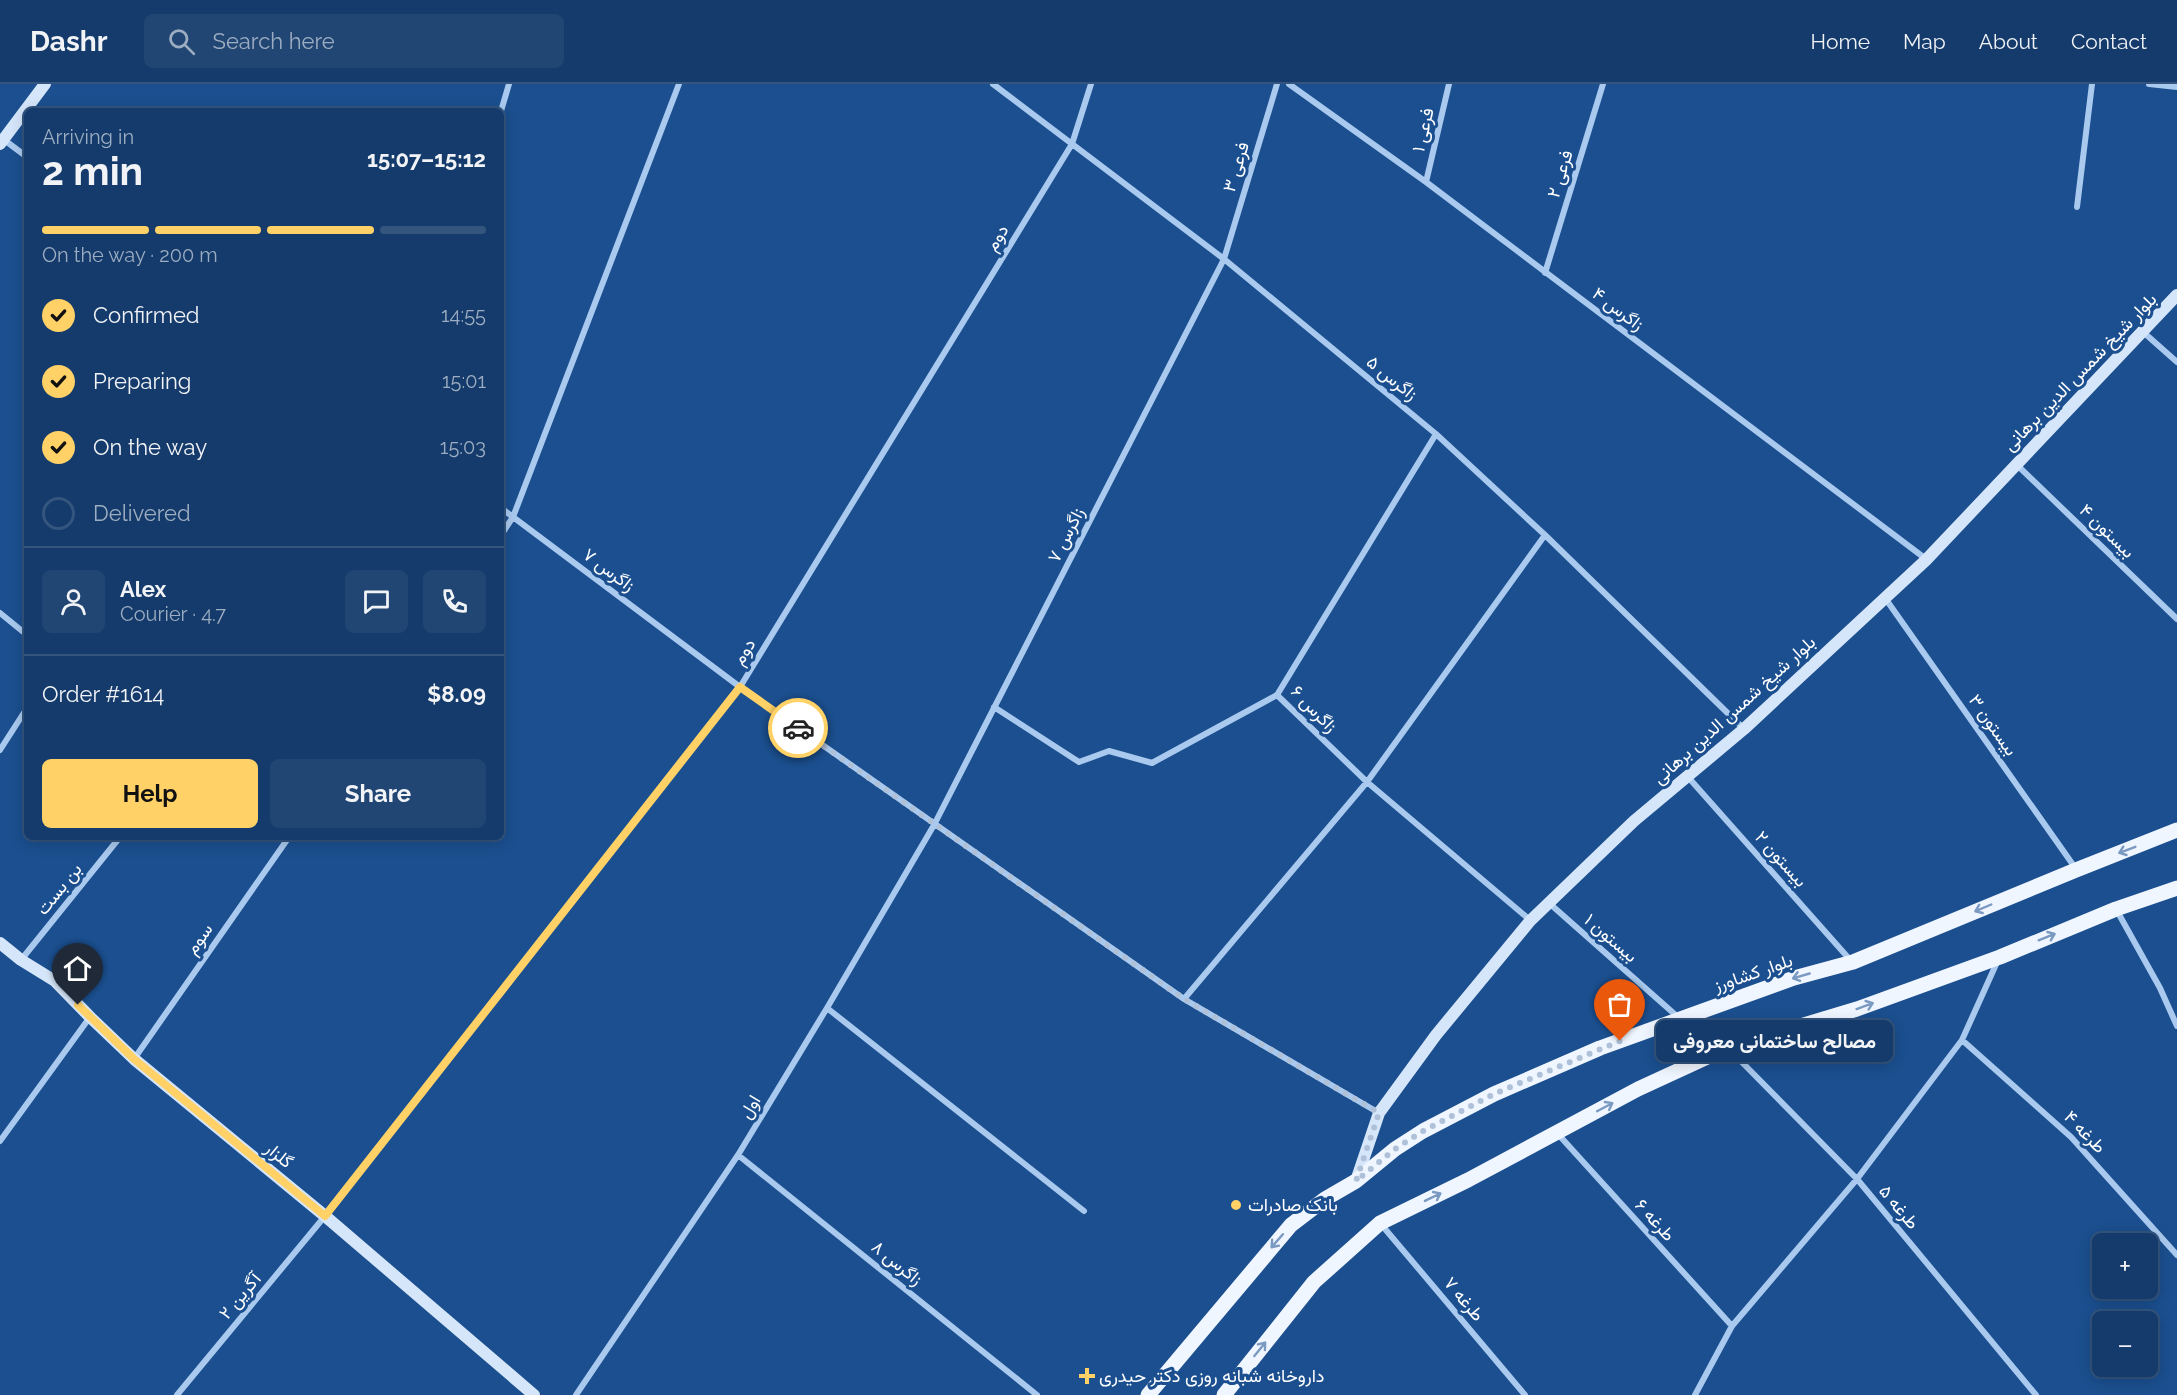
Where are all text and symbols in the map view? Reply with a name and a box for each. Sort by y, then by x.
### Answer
search box [144,14,564,68]
text: Dashr [30,25,108,58]
icon: search [165,25,198,58]
text: Search here [213,28,335,54]
text: Home [1811,29,1870,54]
text: Map [1903,29,1946,54]
text: About [1979,29,2038,54]
text: Contact [2071,29,2147,54]
street label: فرعی ۱ [1407,106,1439,154]
text: Arriving in [42,125,134,149]
street label: فرعی ۳ [1218,139,1254,195]
text: 15:07–15:12 [367,146,486,172]
street label: فرعی ۲ [1542,147,1578,201]
text: 2 min [42,148,143,194]
street label: دوم [981,221,1014,256]
text: On the way · 200 m [42,243,218,267]
street label: ۴ زاگرس [1588,283,1648,335]
street label: بلوار شیخ شمس الدین برهانی [1999,288,2162,456]
icon: check [42,299,75,332]
text: Confirmed [93,302,200,328]
text: 14:55 [441,303,486,327]
street label: زاگرس ۵ [1362,351,1422,405]
icon: check [42,365,75,398]
text: Preparing [93,368,191,394]
text: 15:01 [442,369,486,393]
icon: check [42,431,75,464]
text: On the way [93,434,207,460]
text: 15:03 [440,435,486,459]
street label: بیستون ۴ [2075,499,2139,563]
text: Delivered [93,500,191,526]
street label: زاگرس ۷ [1043,504,1089,566]
street label: زاگرس ۷ [579,543,639,597]
button: person [42,570,105,633]
button: chat [345,570,408,633]
button: phone [423,570,486,633]
text: Alex [120,576,166,602]
text: Courier · 4.7 [120,602,226,626]
street label: بلوار شیخ شمس الدین برهانی [1648,631,1821,790]
street label: دوم [728,635,761,670]
text: Order #1614 [42,681,164,707]
text: $8.09 [427,681,486,707]
street label: زاگرس ۶ [1286,681,1342,737]
street label: بیستون ۳ [1964,690,2022,760]
courier [768,698,828,758]
icon: car [782,712,815,745]
button: Help [42,759,258,828]
button: Share [270,759,486,828]
street label: بیستون ۲ [1750,826,1812,892]
one-way arrow [2118,845,2136,856]
street label: بن بست [32,859,86,919]
one-way arrow [1975,903,1993,914]
street label: بیستون ۱ [1580,909,1642,967]
street label: سوم [181,919,218,959]
one-way arrow [2037,931,2056,942]
pin [52,943,103,1005]
street label: بلوار کشاورز [1710,949,1795,997]
icon: home [61,952,94,985]
one-way arrow [1792,971,1811,982]
pin [1594,979,1645,1041]
icon: bag [1603,988,1636,1021]
one-way arrow [1855,1000,1873,1011]
callout: مصالح ساختمانی معروفی [1656,1020,1893,1062]
text: مصالح ساختمانی معروفی [1673,1029,1876,1053]
street label: اول [734,1091,766,1123]
one-way arrow [1596,1101,1614,1112]
street label: طرغه ۴ [2059,1106,2111,1158]
street label: گلزار [260,1136,297,1173]
street label: طرغه ۵ [1874,1180,1924,1234]
one-way arrow [1423,1191,1441,1202]
place label: بانک صادرات [1248,1194,1338,1216]
street label: طرغه ۶ [1630,1194,1680,1246]
marker: بانک صادرات [1229,1198,1243,1212]
map controls [2092,1233,2158,1377]
button: + [2092,1233,2158,1299]
one-way arrow [1270,1234,1284,1249]
street label: زاگرس ۸ [867,1236,927,1290]
street label: آگرین ۲ [214,1267,267,1324]
street label: طرغه ۷ [1439,1272,1489,1326]
button: − [2092,1311,2158,1377]
one-way arrow [1254,1342,1267,1358]
place label: داروخانه شبانه روزی دکتر حیدری [1099,1365,1324,1387]
marker: داروخانه شبانه روزی دکتر حیدری [1080,1369,1094,1383]

